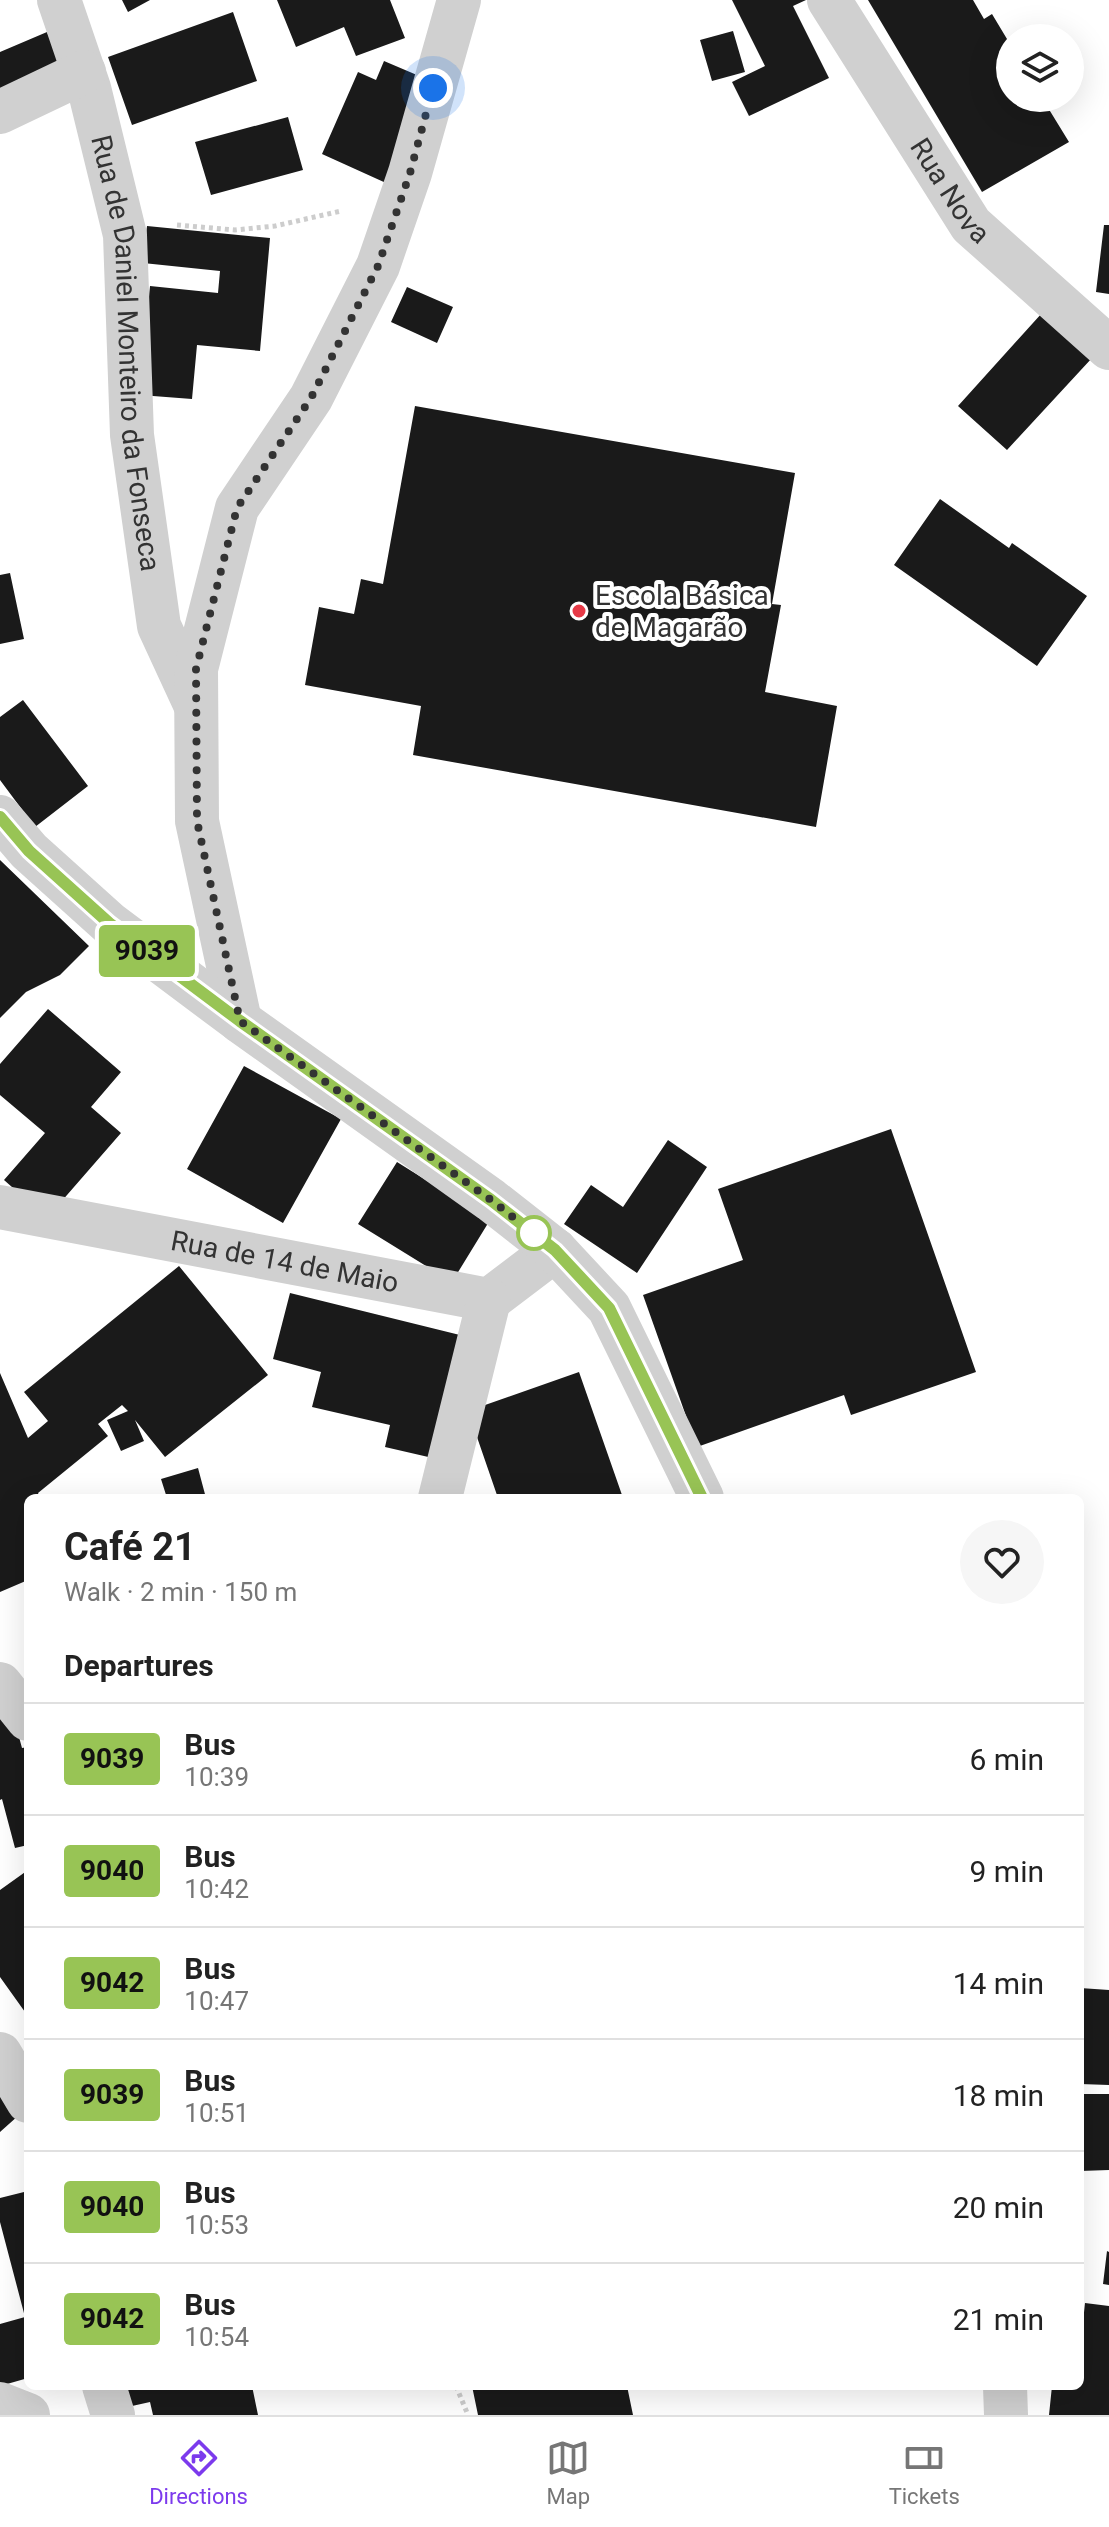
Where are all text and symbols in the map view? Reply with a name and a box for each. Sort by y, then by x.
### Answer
map controls [996,24,1084,112]
button: layers [996,24,1084,112]
your location [413,68,453,108]
street label: Rua de Daniel Monteiro da Fonseca [84,132,167,573]
street label: Rua Nova [903,132,996,251]
place label: Escola Básica de Magarão [595,579,769,644]
marker: Escola Básica de Magarão [570,602,588,620]
line badge: 9039 [91,925,203,977]
text: 9039 [115,934,179,967]
unlabelled marker [517,1216,551,1250]
street label: Rua de 14 de Maio [168,1224,401,1299]
button: heart [960,1520,1044,1604]
text: Café 21 [64,1525,196,1569]
text: Walk · 2 min · 150 m [64,1577,297,1607]
text: Departures [64,1648,214,1683]
text: Bus [184,1727,236,1762]
text: 9039 [80,1742,144,1775]
text: 6 min [970,1742,1044,1777]
text: 10:39 [184,1762,249,1792]
text: Bus [184,1839,236,1874]
text: 9040 [80,1854,144,1887]
text: 9 min [970,1854,1044,1889]
text: 10:42 [184,1874,249,1904]
text: Bus [184,1951,236,1986]
text: 9042 [80,1966,144,1999]
text: 14 min [953,1966,1044,2001]
text: 10:47 [184,1986,249,2016]
text: Bus [184,2063,236,2098]
text: 9039 [80,2078,144,2111]
text: 18 min [953,2078,1044,2113]
text: 10:51 [184,2098,249,2128]
text: Bus [184,2175,236,2210]
text: 9040 [80,2190,144,2223]
text: 20 min [953,2190,1044,2225]
text: 10:53 [184,2210,249,2240]
text: Bus [184,2287,236,2322]
text: 9042 [80,2302,144,2335]
text: 21 min [953,2302,1044,2337]
text: 10:54 [184,2322,249,2352]
tab: Directions [149,2436,248,2509]
tab: Map [546,2436,590,2509]
tab: Tickets [889,2436,960,2509]

